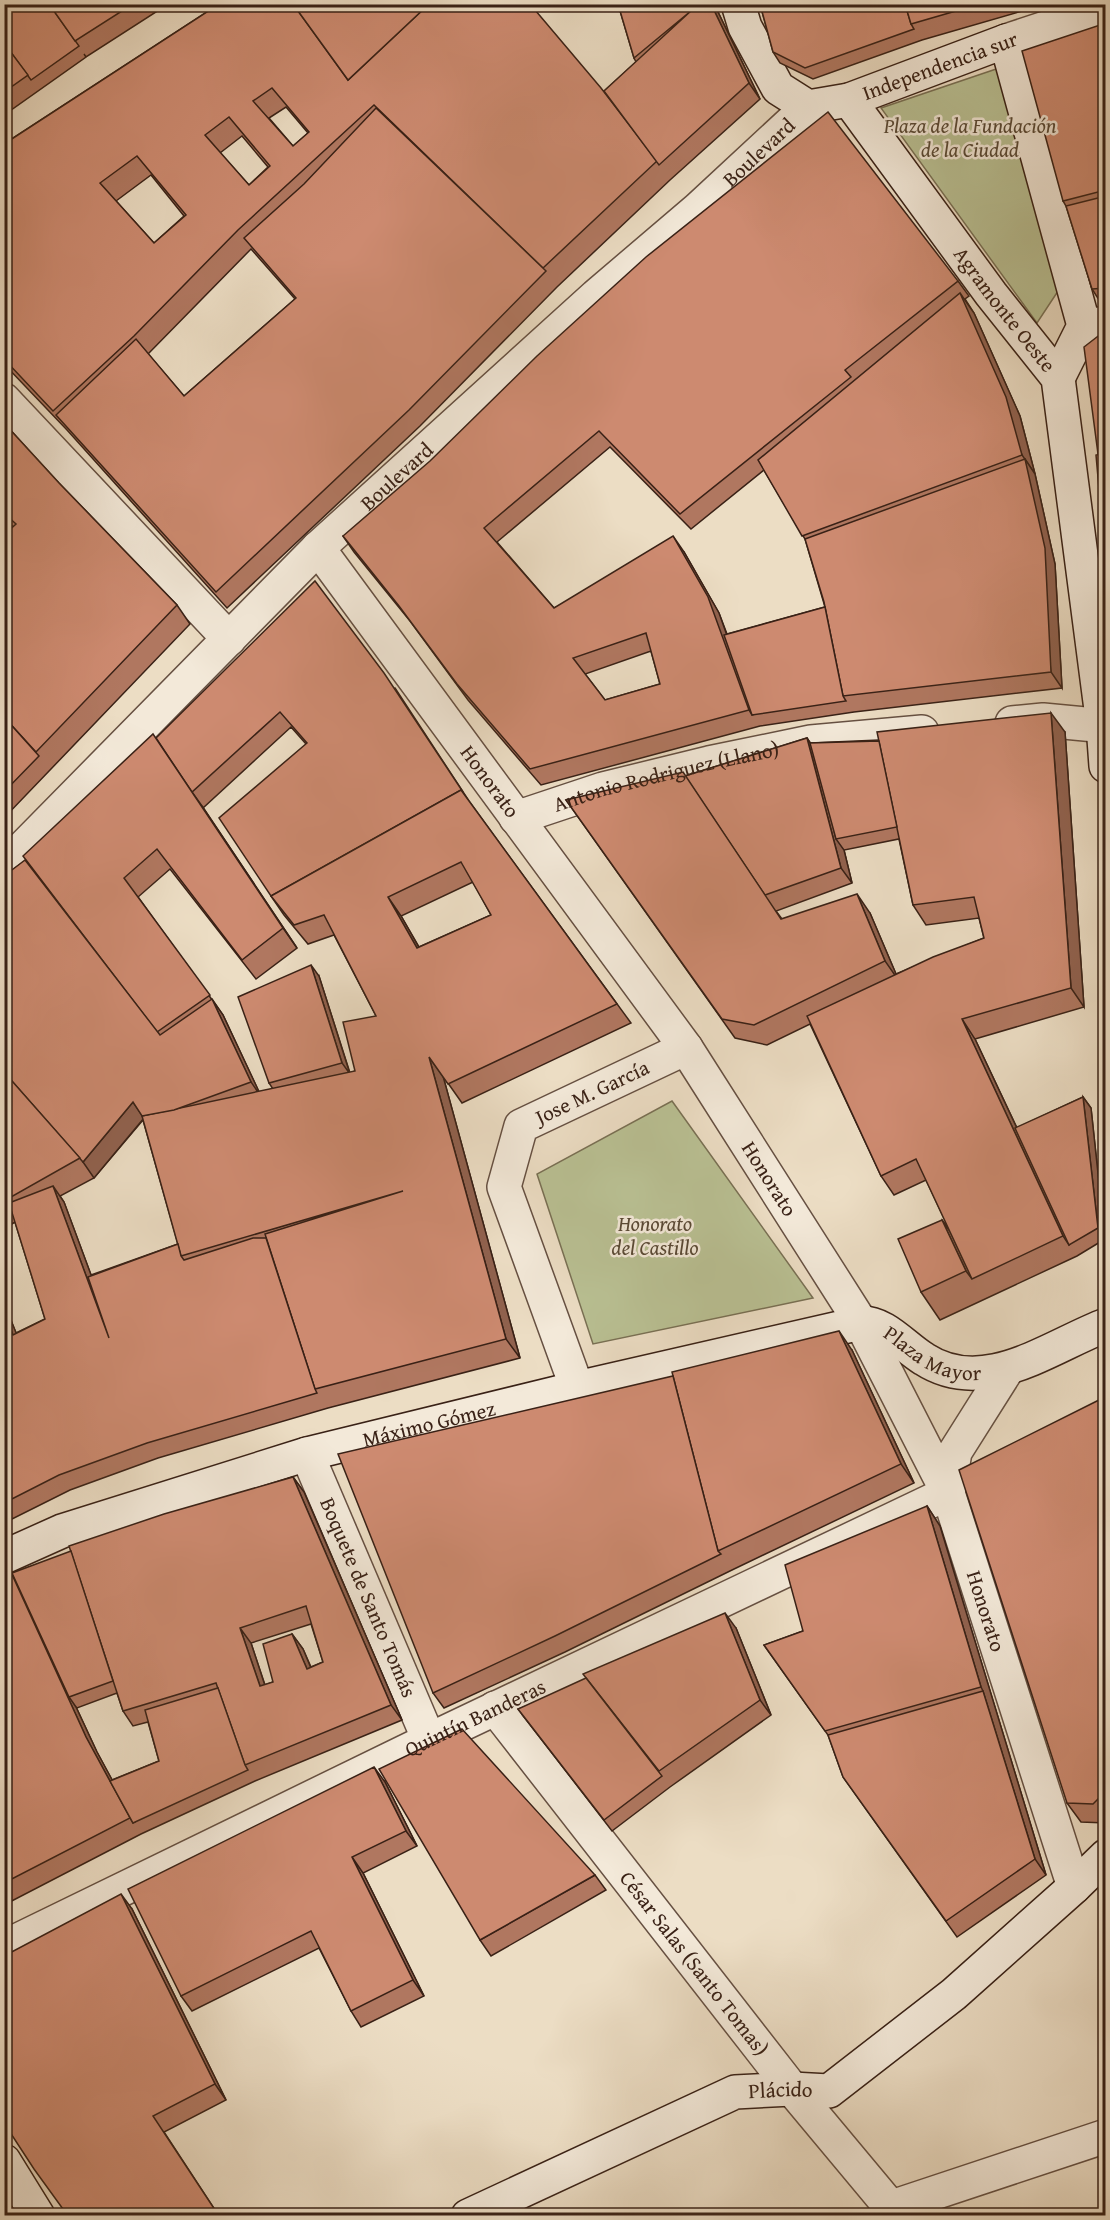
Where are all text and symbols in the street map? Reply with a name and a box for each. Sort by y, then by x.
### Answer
street label: Independencia sur [858,23,1022,108]
street label: Boulevard [715,110,802,194]
park label: Plaza de la Fundación de la Ciudad [883,110,1057,165]
street label: Agramonte Oeste [946,240,1064,379]
street label: Boulevard [353,434,441,518]
street label: Antonio Rodriguez (Llano) [549,733,782,820]
street label: Honorato [453,738,528,824]
street label: Jose M. García [527,1052,654,1133]
street label: Honorato [734,1135,805,1222]
park label: Honorato del Castillo [612,1208,698,1263]
street label: Plaza Mayor [878,1317,982,1388]
street label: Máximo Gómez [359,1393,498,1455]
street label: Boquete de Santo Tomás [312,1493,425,1702]
street label: Honorato [959,1567,1014,1656]
street label: Quintín Banderas [399,1671,551,1765]
street label: César Salas (Santo Tomas) [613,1864,777,2062]
street label: Plácido [748,2073,814,2106]

